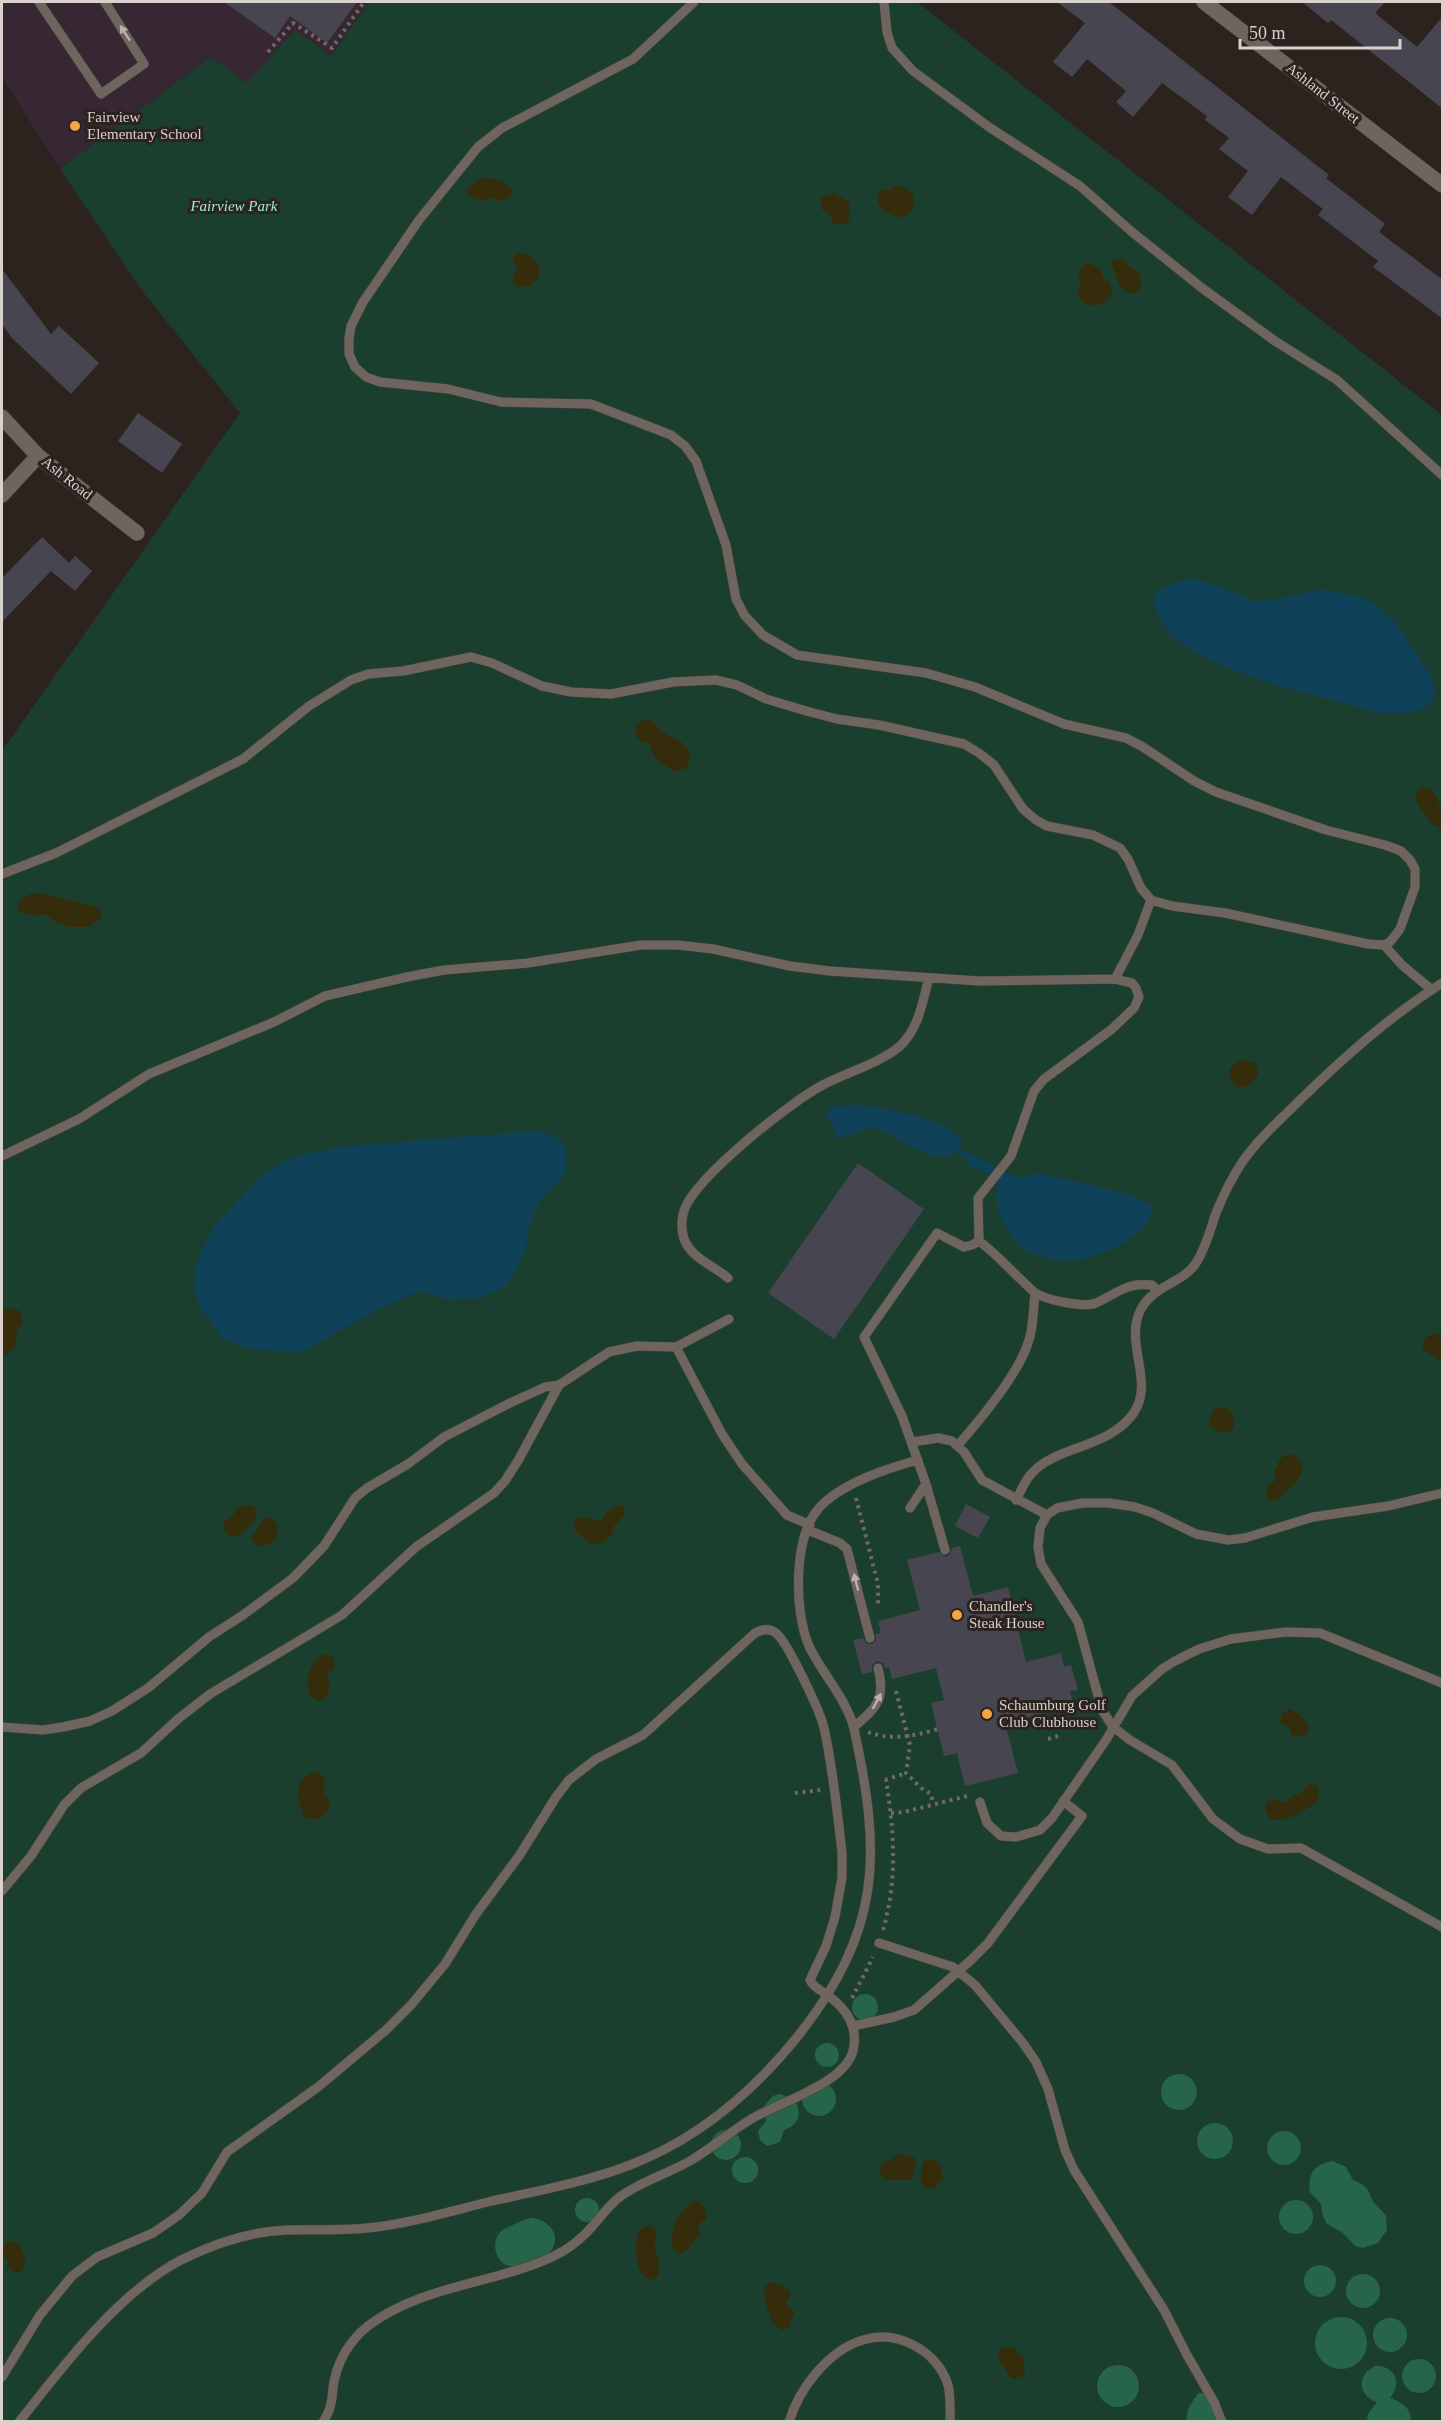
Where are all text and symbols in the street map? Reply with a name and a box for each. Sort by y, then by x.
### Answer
scale bar [1240,12,1400,50]
text: 50 m [1249,23,1286,43]
one-way arrow [119,24,130,41]
street label: Ashland Street [1283,59,1364,127]
place label: Fairview Elementary School [87,109,202,142]
marker: Fairview Elementary School [68,119,82,133]
park label: Fairview Park [189,198,278,214]
street label: Ash Road [39,453,96,503]
one-way arrow [850,1572,860,1591]
place label: Chandler's Steak House [969,1598,1045,1631]
marker: Chandler's Steak House [950,1608,964,1622]
one-way arrow [871,1692,881,1710]
place label: Schaumburg Golf Club Clubhouse [999,1697,1106,1730]
marker: Schaumburg Golf Club Clubhouse [980,1707,994,1721]

